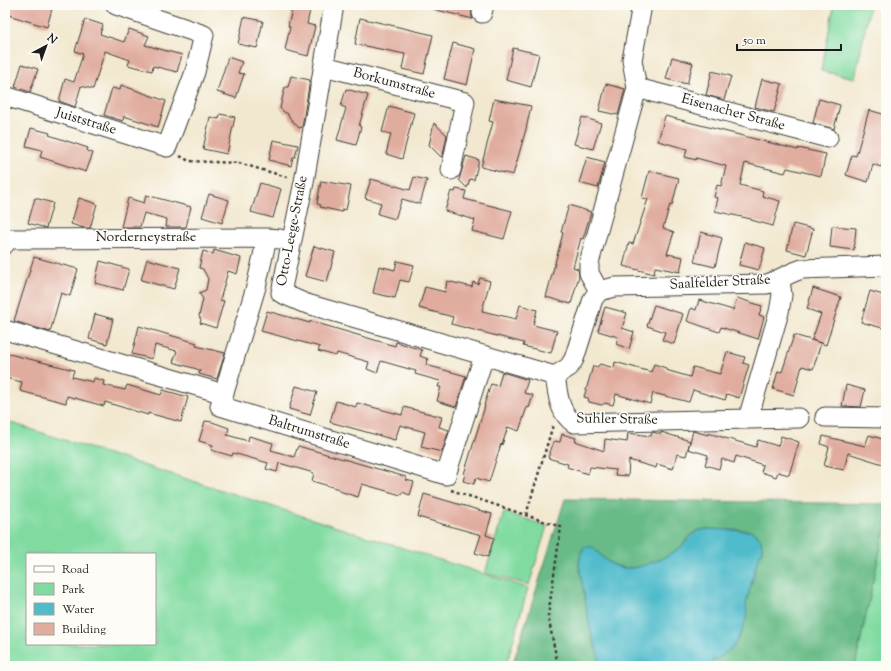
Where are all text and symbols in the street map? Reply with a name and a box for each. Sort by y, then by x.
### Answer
north arrow [26,26,66,66]
scale bar [737,26,841,52]
text: N [43,30,61,48]
text: 50 m [742,32,766,50]
street label: Borkumstraße [351,63,437,105]
street label: Eisenacher Straße [679,90,787,136]
street label: Juiststraße [52,103,119,141]
street label: Otto-Leege-Straße [272,174,314,288]
street label: Norderneystraße [96,228,196,248]
street label: Saalfelder Straße [669,270,771,296]
street label: Suhler Straße [576,409,658,431]
street label: Baltrumstraße [266,411,352,455]
legend [26,553,156,645]
text: Road [62,561,89,579]
text: Park [62,581,85,599]
text: Water [62,601,95,619]
text: Building [62,621,106,639]

